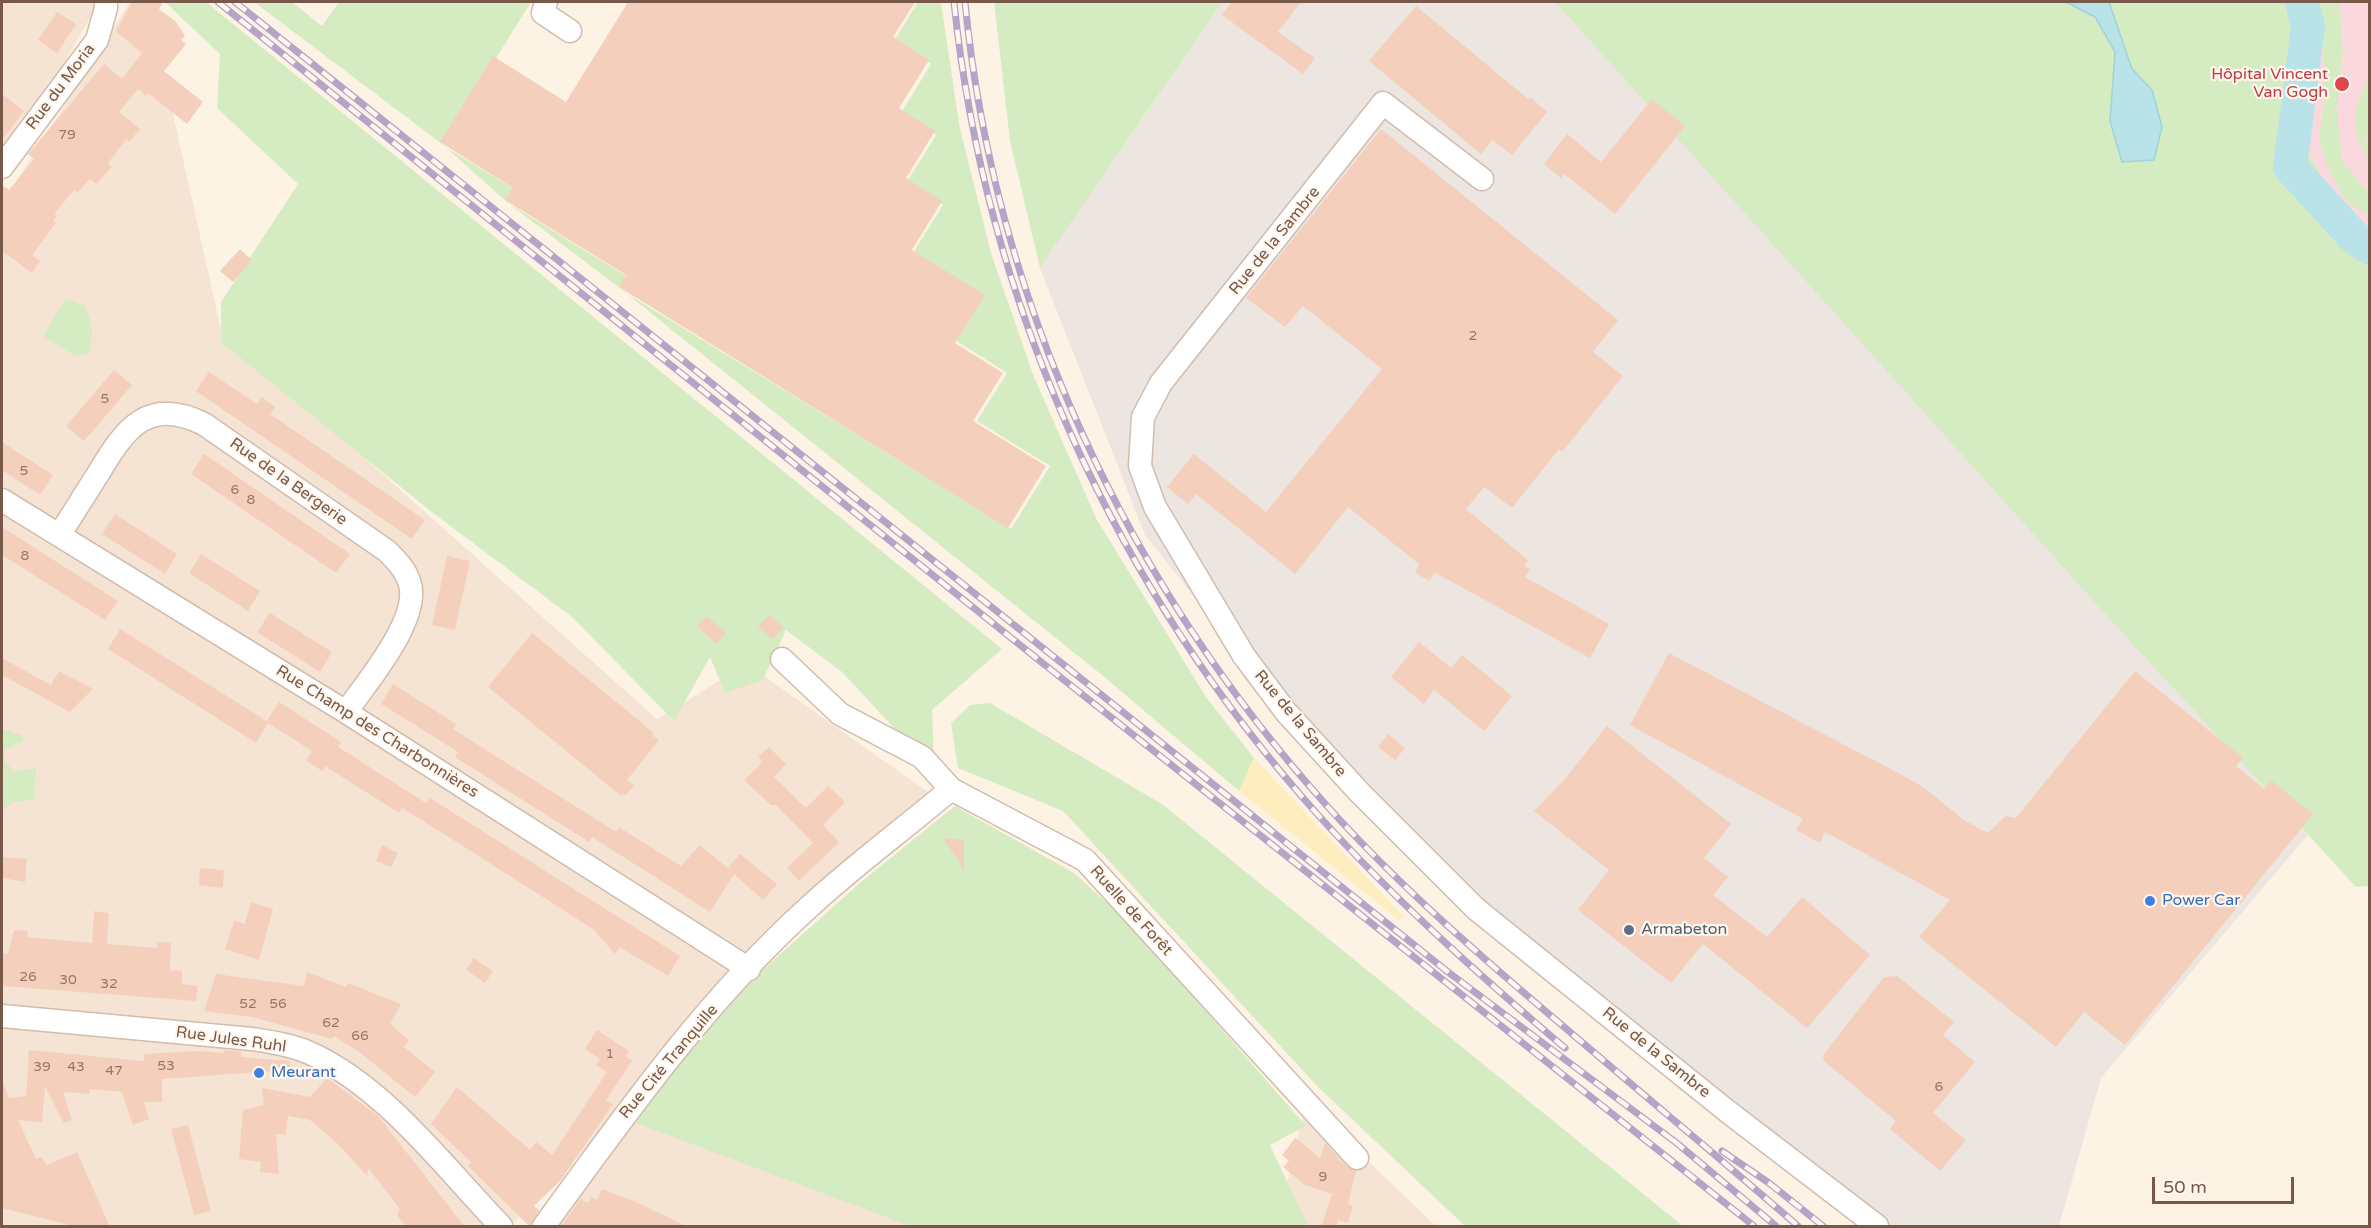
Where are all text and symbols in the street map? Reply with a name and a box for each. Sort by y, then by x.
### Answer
street label: Rue du Moria [23,40,99,134]
place label: Hôpital Vincent Van Gogh [2211,65,2328,103]
marker: Hôpital Vincent Van Gogh [2333,75,2351,93]
house number: 79 [58,127,76,143]
street label: Rue de la Sambre [1226,183,1324,299]
house number: 2 [1469,328,1477,344]
house number: 5 [101,391,109,407]
street label: Rue de la Bergerie [226,434,350,530]
house number: 5 [20,463,28,479]
house number: 6 [231,482,239,498]
house number: 8 [247,492,255,508]
house number: 8 [21,548,29,564]
street label: Rue Champ des Charbonnières [272,662,482,802]
street label: Rue de la Sambre [1250,667,1350,781]
street label: Ruelle de Forêt [1086,862,1176,960]
place label: Power Car [2162,891,2240,911]
marker: Power Car [2143,894,2157,908]
place label: Armabeton [1641,920,1727,940]
marker: Armabeton [1622,923,1636,937]
house number: 26 [19,969,37,985]
house number: 30 [59,972,77,988]
house number: 32 [100,976,118,992]
house number: 52 [239,996,257,1012]
house number: 56 [269,996,287,1012]
street label: Rue Cité Tranquille [616,1001,722,1123]
street label: Rue de la Sambre [1598,1004,1714,1102]
house number: 62 [322,1015,340,1031]
street label: Rue Jules Ruhl [175,1023,287,1057]
house number: 66 [351,1028,369,1044]
house number: 1 [606,1046,614,1062]
house number: 53 [157,1058,175,1074]
house number: 39 [33,1059,51,1075]
house number: 43 [67,1059,85,1075]
house number: 47 [105,1063,123,1079]
place label: Meurant [271,1063,336,1083]
marker: Meurant [252,1066,266,1080]
house number: 6 [1935,1079,1943,1095]
scale bar [2155,1165,2298,1203]
house number: 9 [1319,1169,1327,1185]
text: 50 m [2163,1176,2207,1198]

